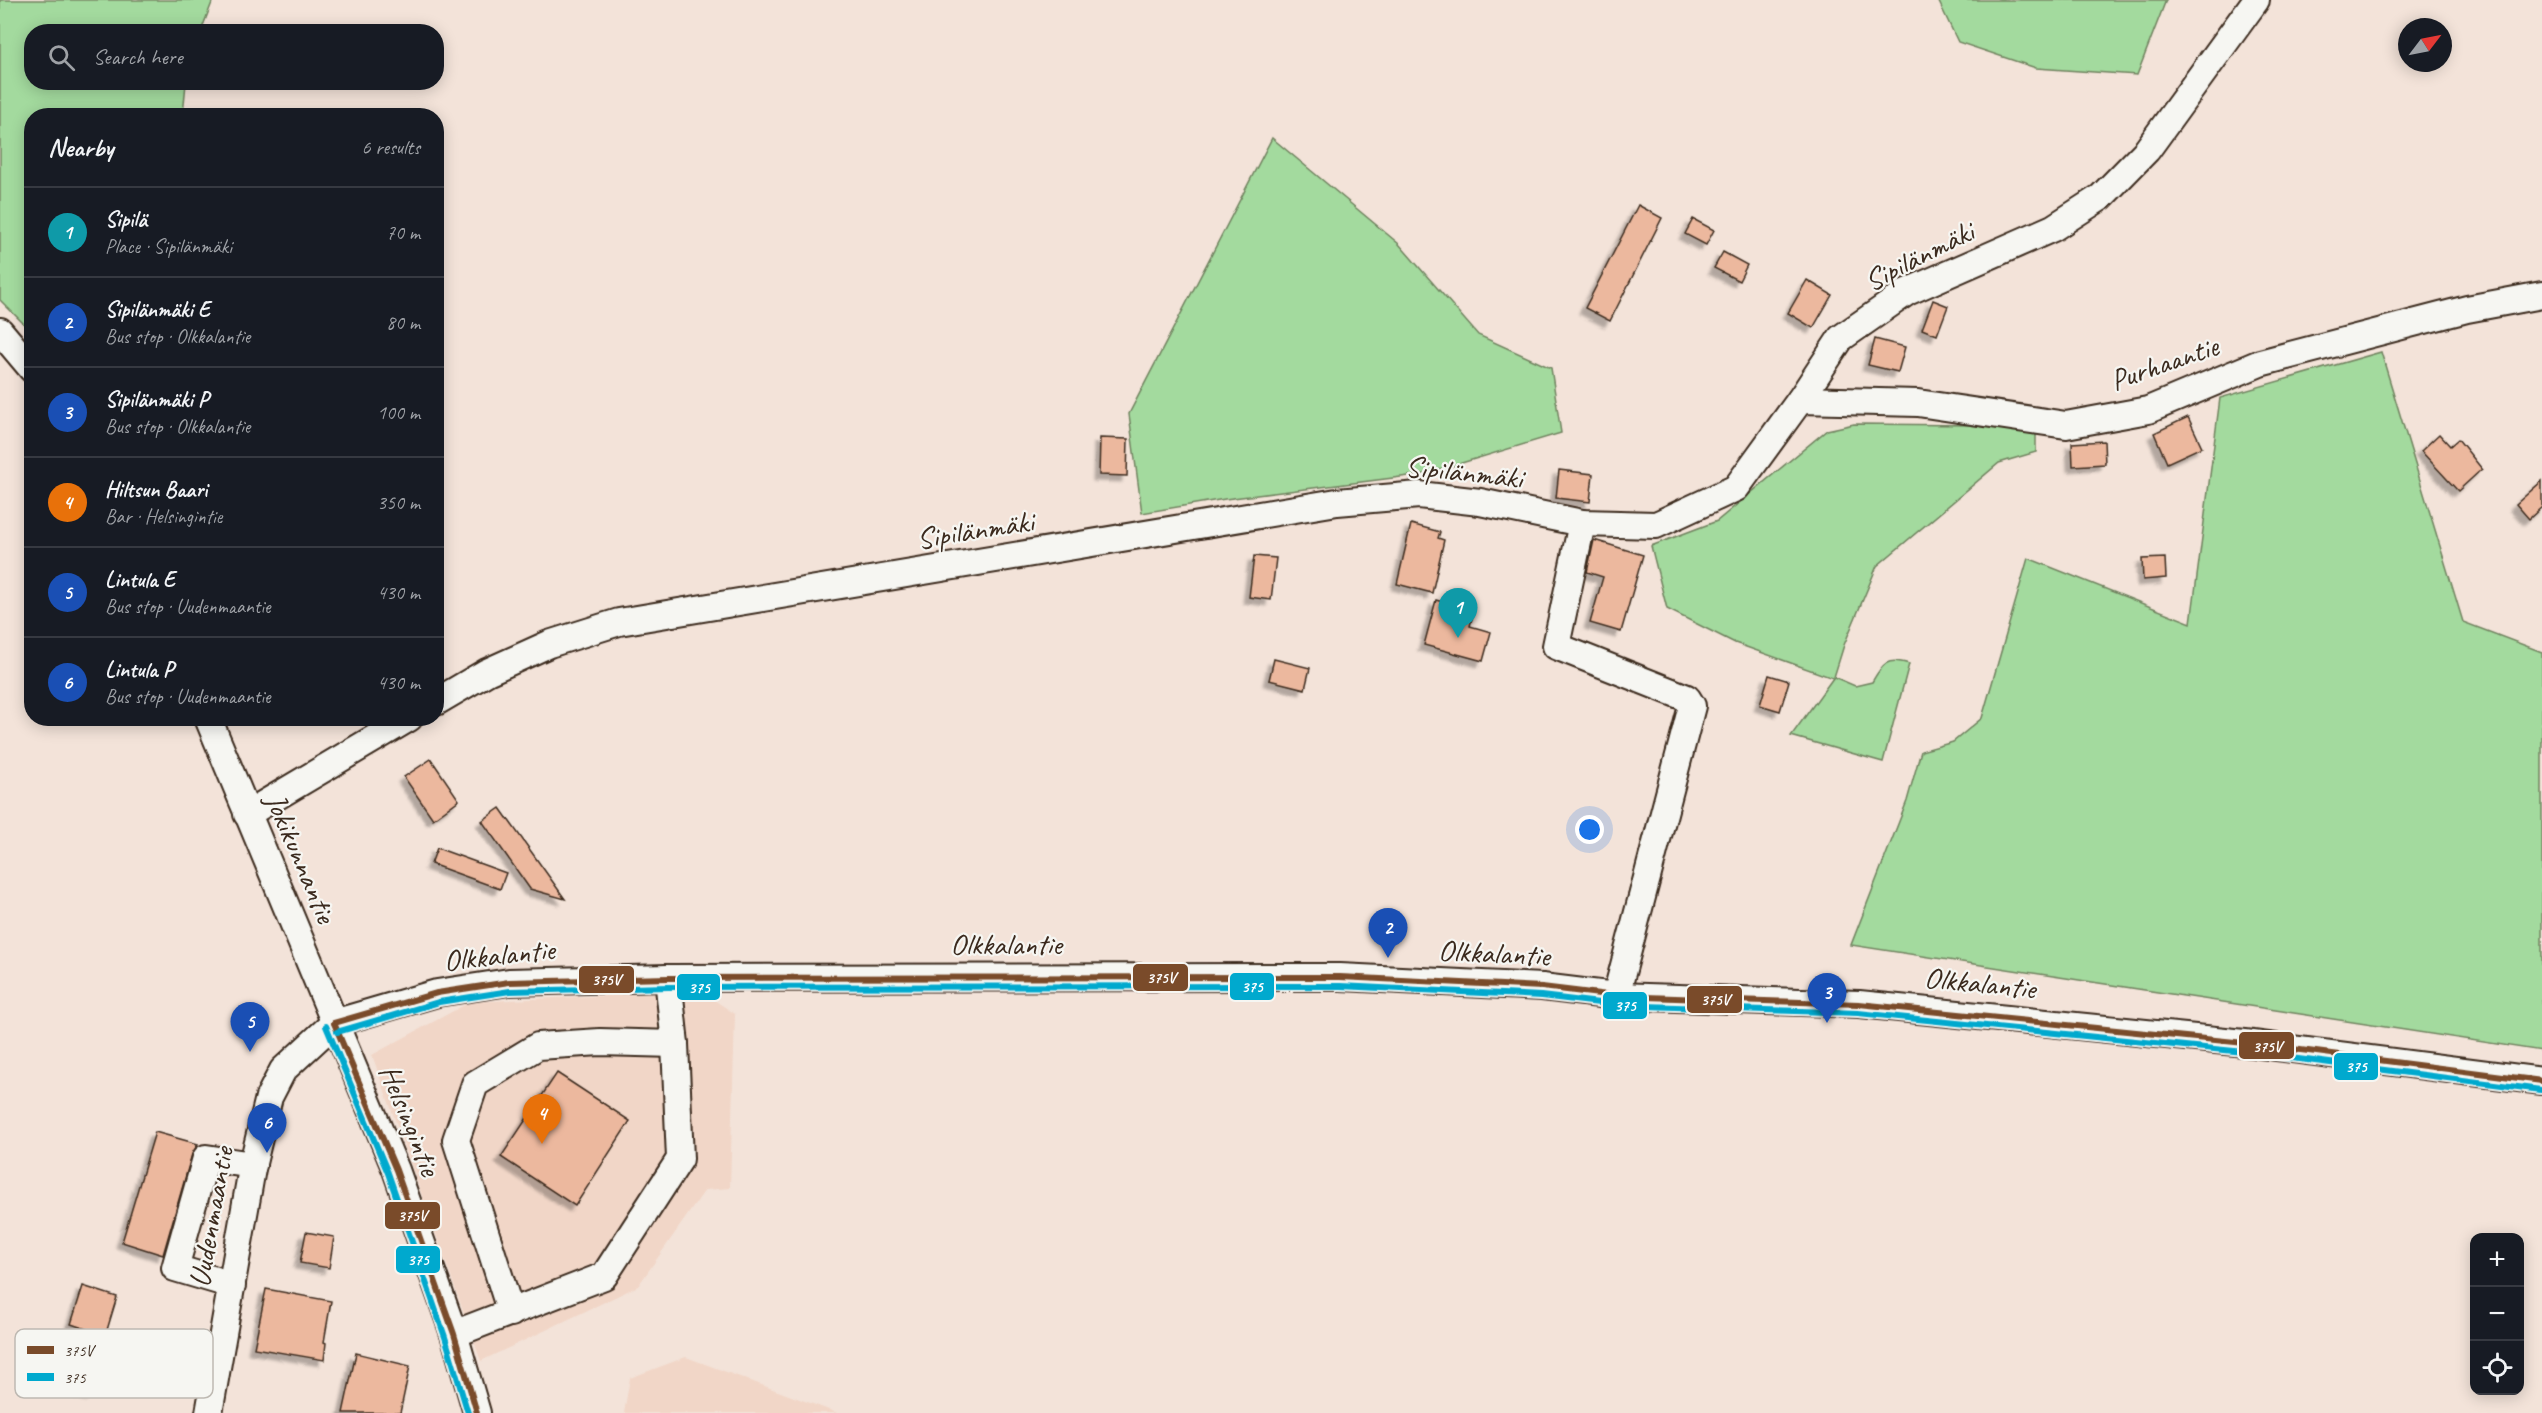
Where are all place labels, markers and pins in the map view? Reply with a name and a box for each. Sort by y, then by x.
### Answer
pin: 1 [1438,588,1478,638]
pin: 2 [1368,908,1408,958]
pin: 3 [1808,974,1846,1023]
pin: 5 [230,1002,270,1052]
pin: 4 [522,1094,562,1144]
pin: 6 [248,1104,286,1153]

